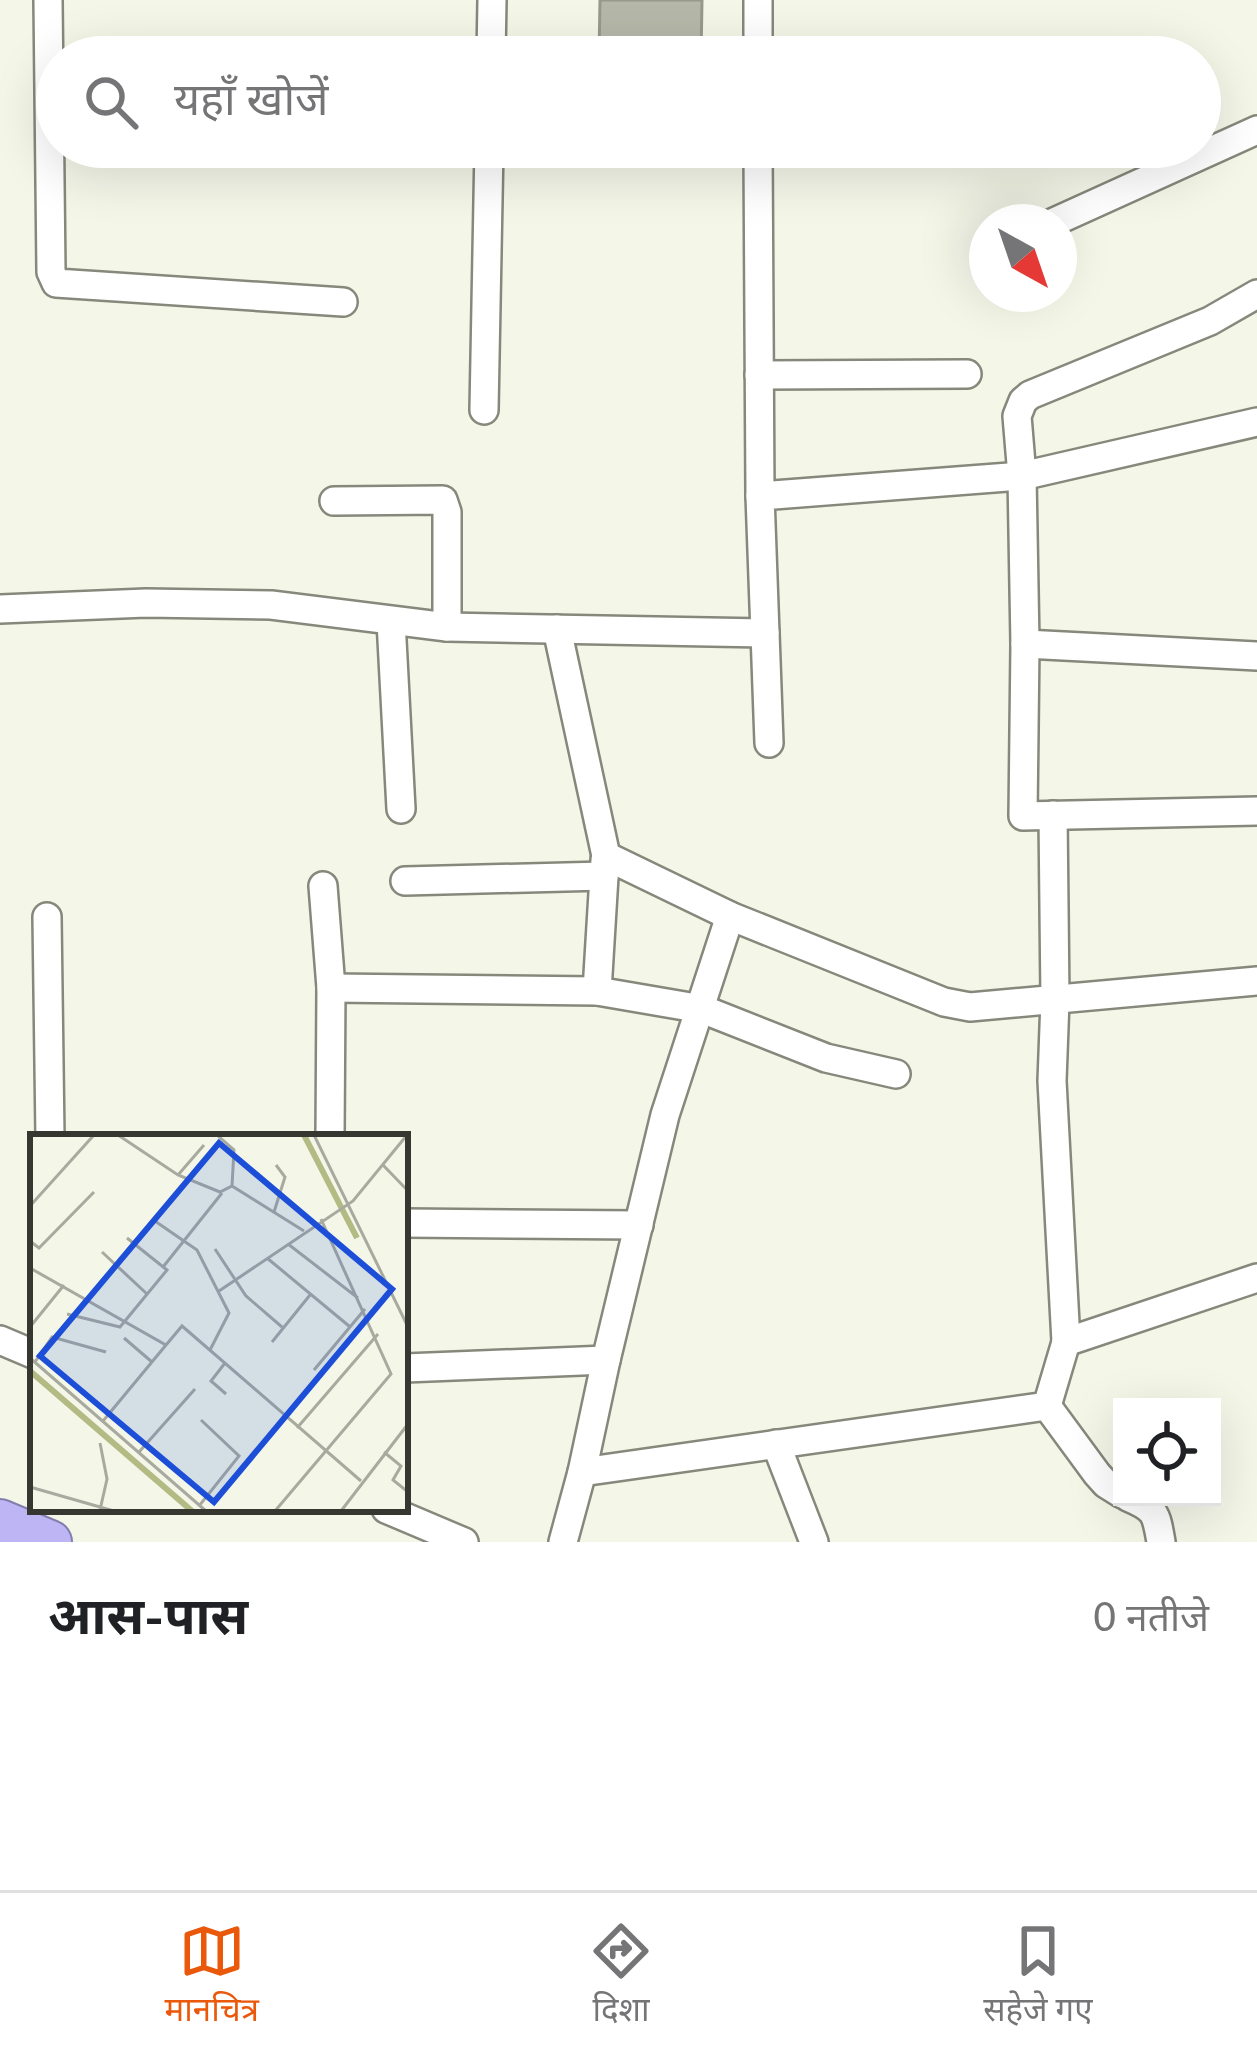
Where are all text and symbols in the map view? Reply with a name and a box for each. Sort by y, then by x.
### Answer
search box [36,36,1221,168]
icon: search [78,69,144,135]
text: यहाँ खोजें [174,72,328,125]
north arrow [969,204,1077,312]
inset map [30,1134,408,1512]
map controls [1113,1398,1221,1506]
button: locate [1113,1398,1221,1506]
text: आस-पास [48,1586,248,1645]
text: 0 नतीजे [1093,1594,1209,1640]
tab: मानचित्र [165,1918,259,2034]
tab: दिशा [588,1918,654,2034]
tab: सहेजे गए [983,1918,1092,2034]

